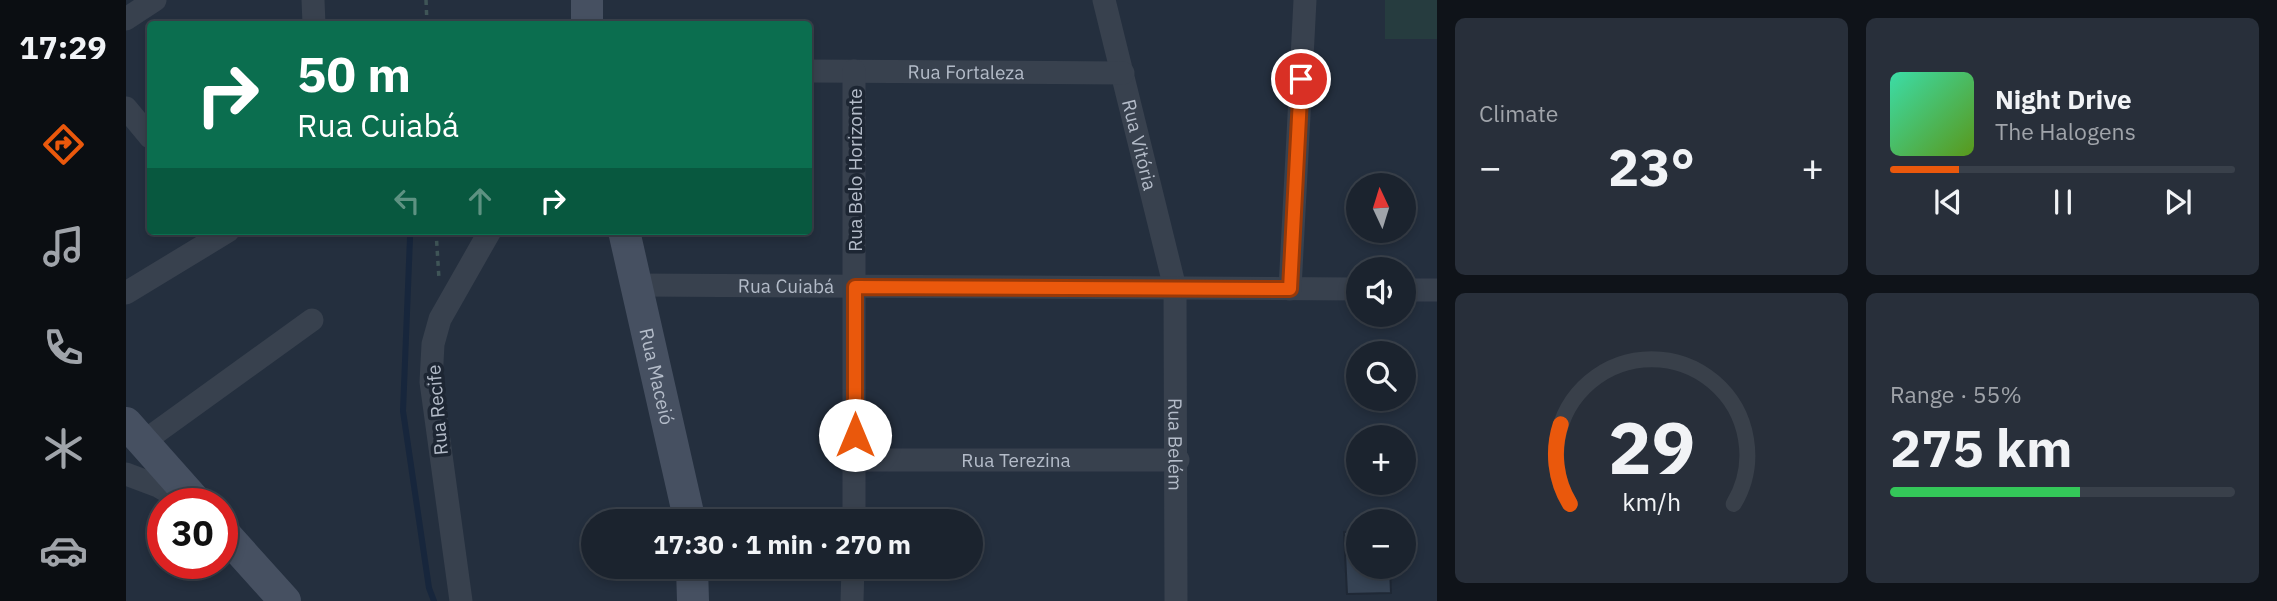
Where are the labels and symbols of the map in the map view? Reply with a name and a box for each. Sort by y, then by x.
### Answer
pin [1271,49,1331,109]
street label: Rua Fortaleza [908,60,1024,84]
street label: Rua Belo Horizonte [843,88,867,252]
street label: Rua Vitória [1117,97,1162,193]
north arrow [1346,173,1416,243]
street label: Rua Cuiabá [738,274,834,298]
street label: Rua Maceió [634,326,680,427]
street label: Rua Recife [421,364,453,456]
position arrow [818,398,892,472]
street label: Rua Belém [1163,398,1188,491]
street label: Rua Terezina [961,448,1071,472]
speed limit sign: 30 [147,488,238,579]

